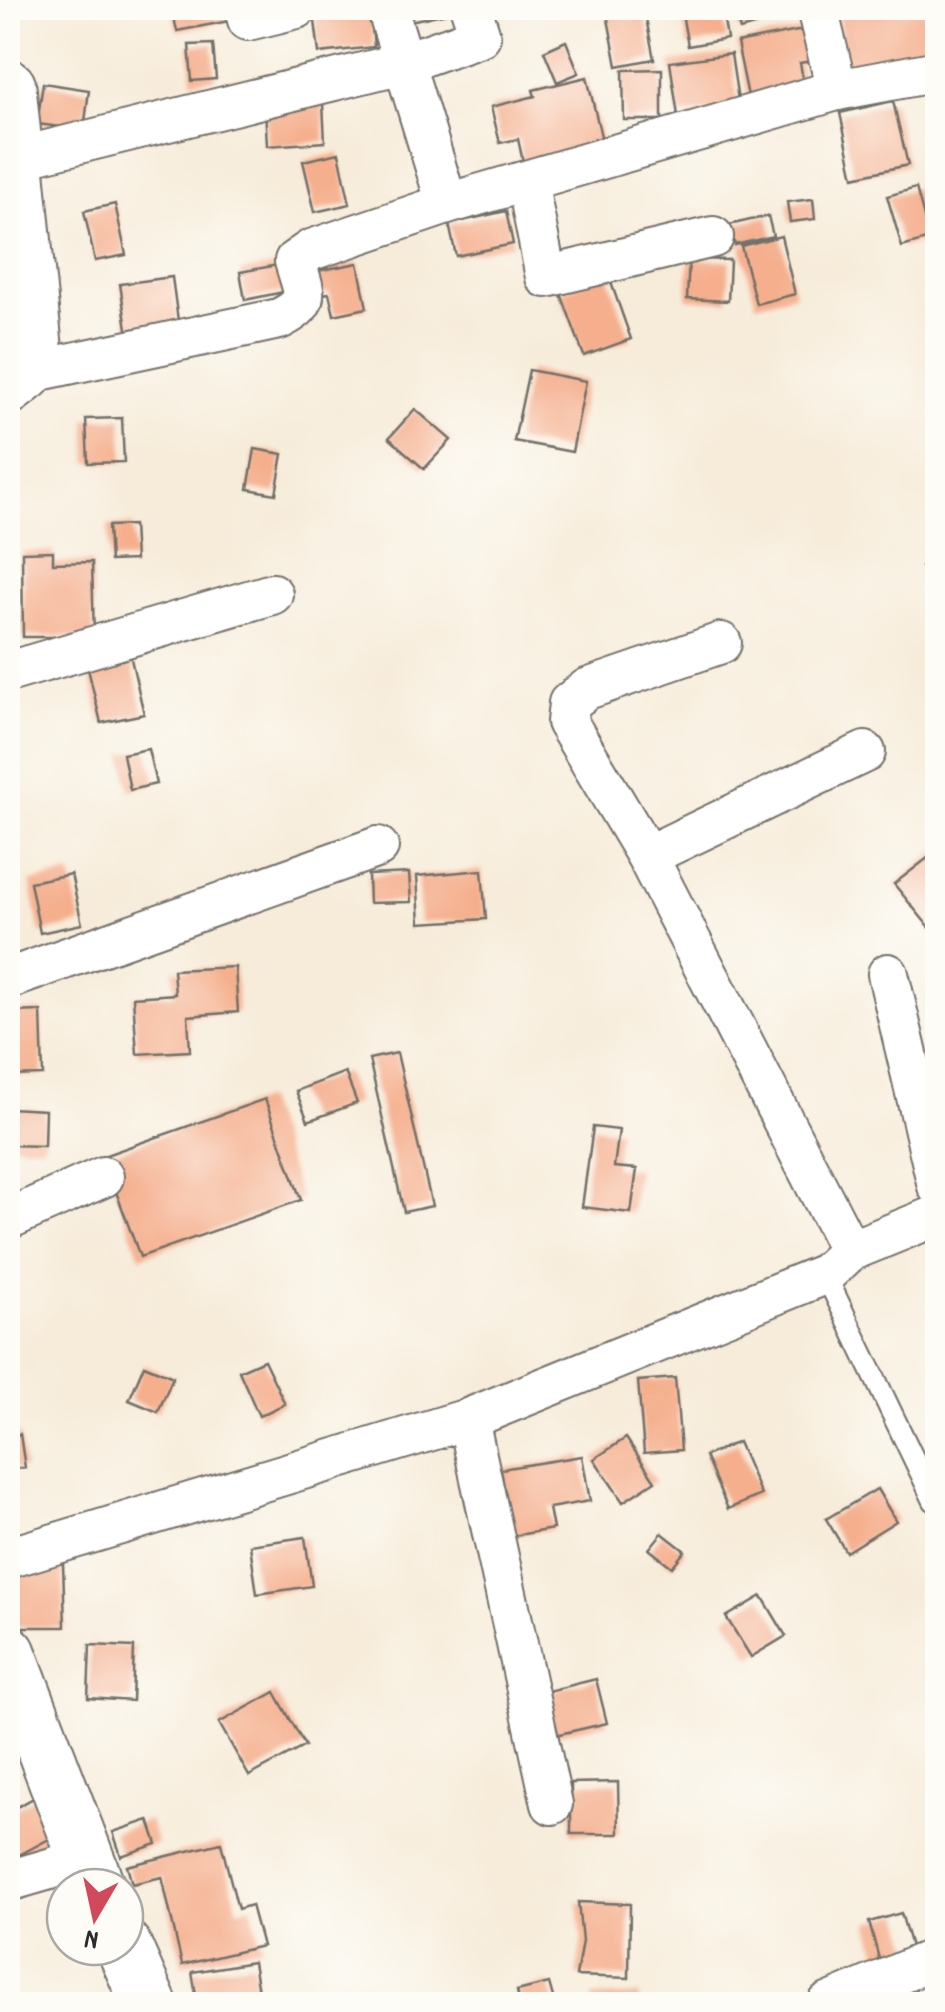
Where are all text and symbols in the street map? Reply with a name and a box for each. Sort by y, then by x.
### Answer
north arrow [45,1867,145,1967]
text: N [82,1916,102,1958]

